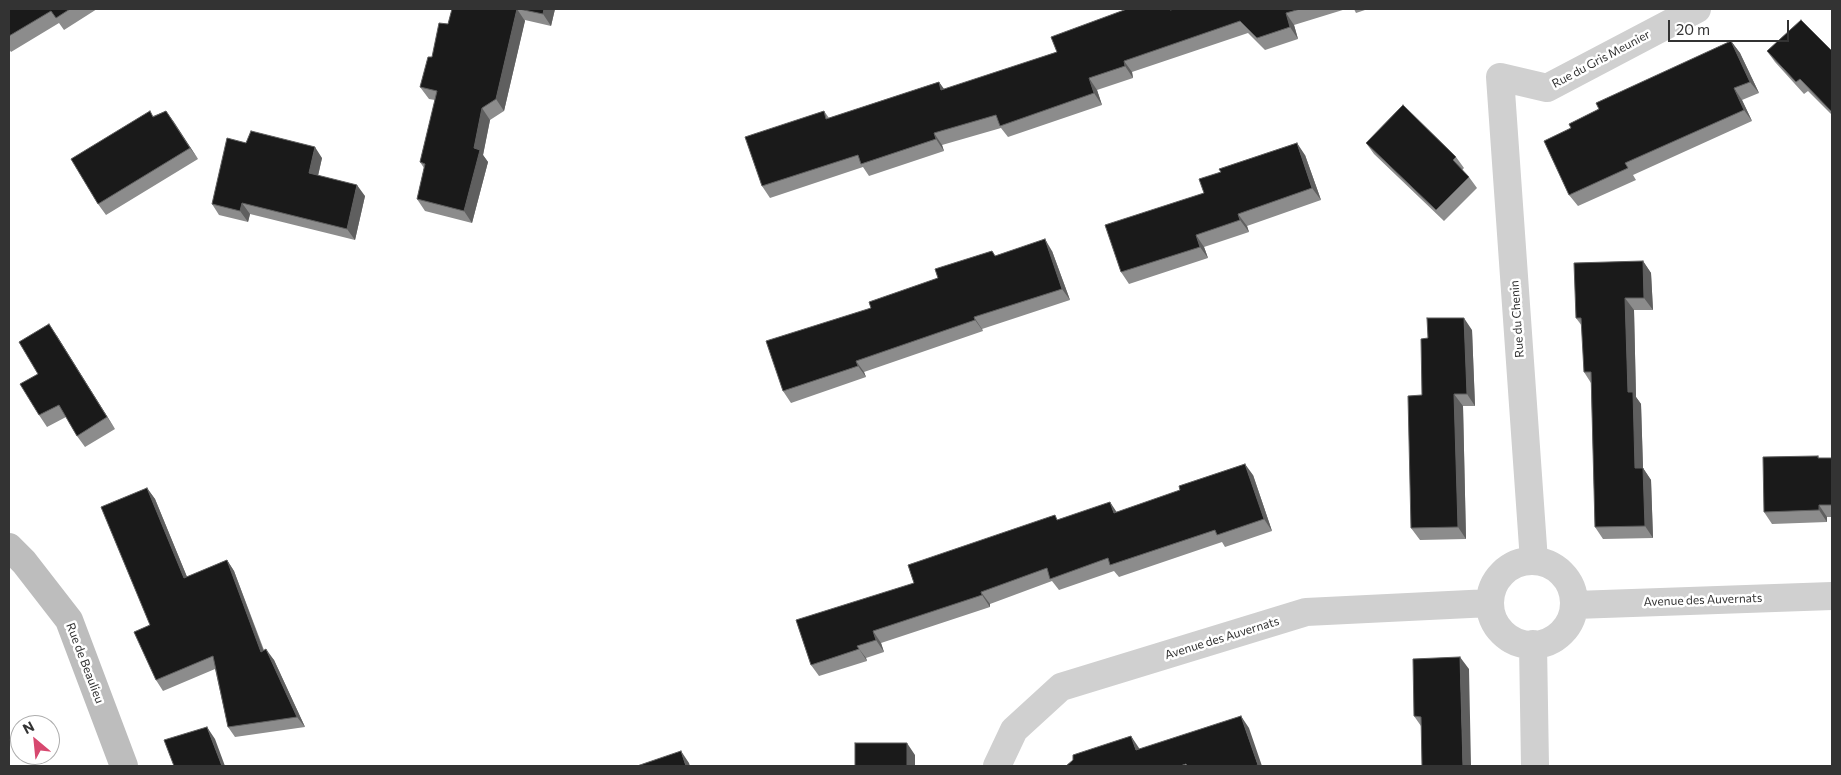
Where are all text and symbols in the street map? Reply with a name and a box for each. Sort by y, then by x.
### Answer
scale bar [1671,10,1792,42]
text: 20 m [1676,20,1710,38]
street label: Rue du Gris Meunier [1549,27,1653,91]
street label: Rue du Chenin [1507,280,1527,358]
street label: Avenue des Auvernats [1643,591,1763,609]
street label: Avenue des Auvernats [1163,614,1281,662]
street label: Rue de Beaulieu [63,621,107,705]
north arrow [10,715,60,765]
text: N [20,717,37,737]

